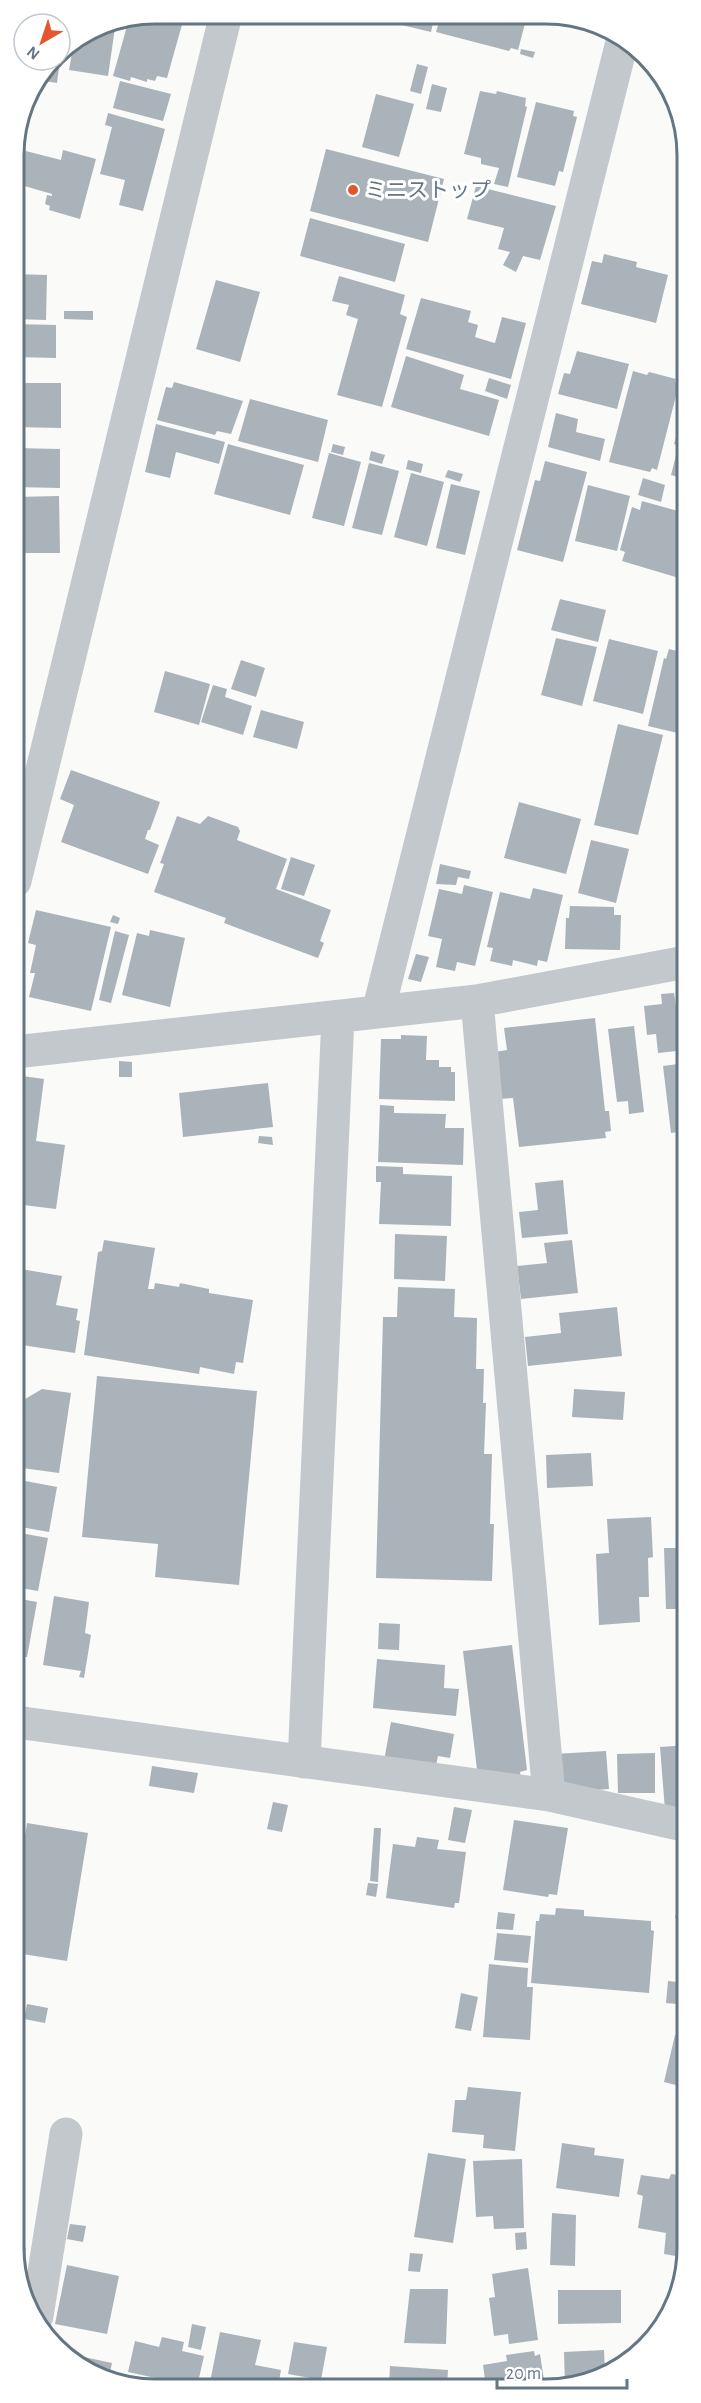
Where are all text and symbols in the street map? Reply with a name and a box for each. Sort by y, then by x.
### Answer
north arrow [12,12,72,72]
text: N [24,43,43,63]
place label: ミニストップ [365,179,491,201]
marker: ミニストップ [346,183,360,197]
scale bar [497,2352,628,2390]
text: 20 m [506,2365,541,2383]

